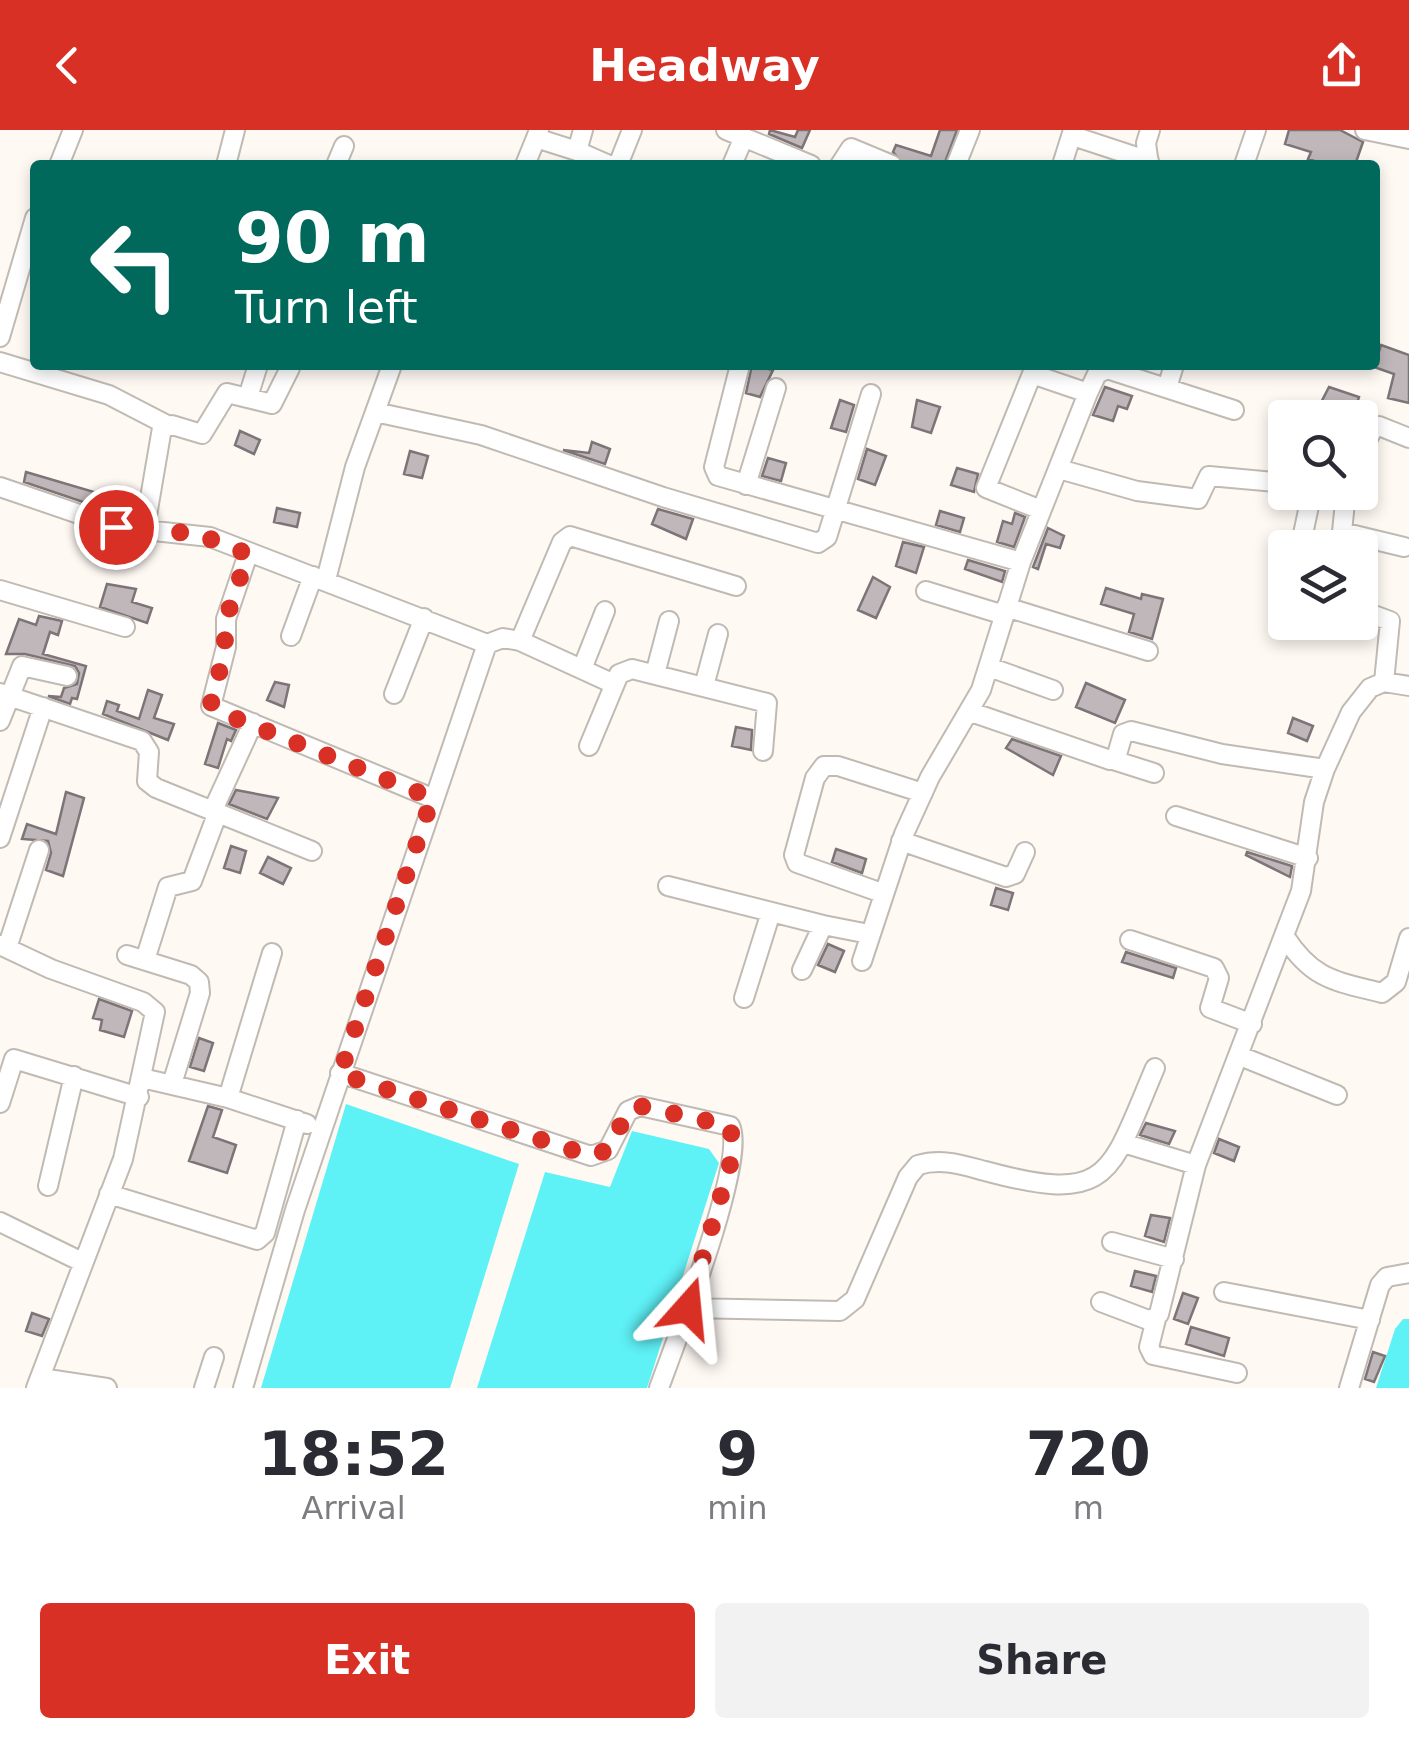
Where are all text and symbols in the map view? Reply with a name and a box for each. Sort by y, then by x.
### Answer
icon: back [40,38,95,93]
icon: share [1314,38,1369,93]
text: Headway [589,39,820,92]
text: 90 m [235,197,430,279]
icon: left [70,200,200,330]
text: Turn left [235,281,418,334]
map controls [1268,400,1378,640]
button: search [1268,400,1378,510]
pin [74,485,159,570]
icon: arrive [89,500,144,555]
button: layers [1268,530,1378,640]
position arrow [636,1256,740,1360]
text: 18:52 [258,1419,449,1489]
text: 9 [716,1419,758,1489]
text: 720 [1026,1419,1151,1489]
text: Arrival [302,1489,406,1527]
text: min [707,1489,768,1527]
text: m [1073,1489,1104,1527]
button: Exit [40,1603,695,1718]
button: Share [715,1603,1369,1718]

